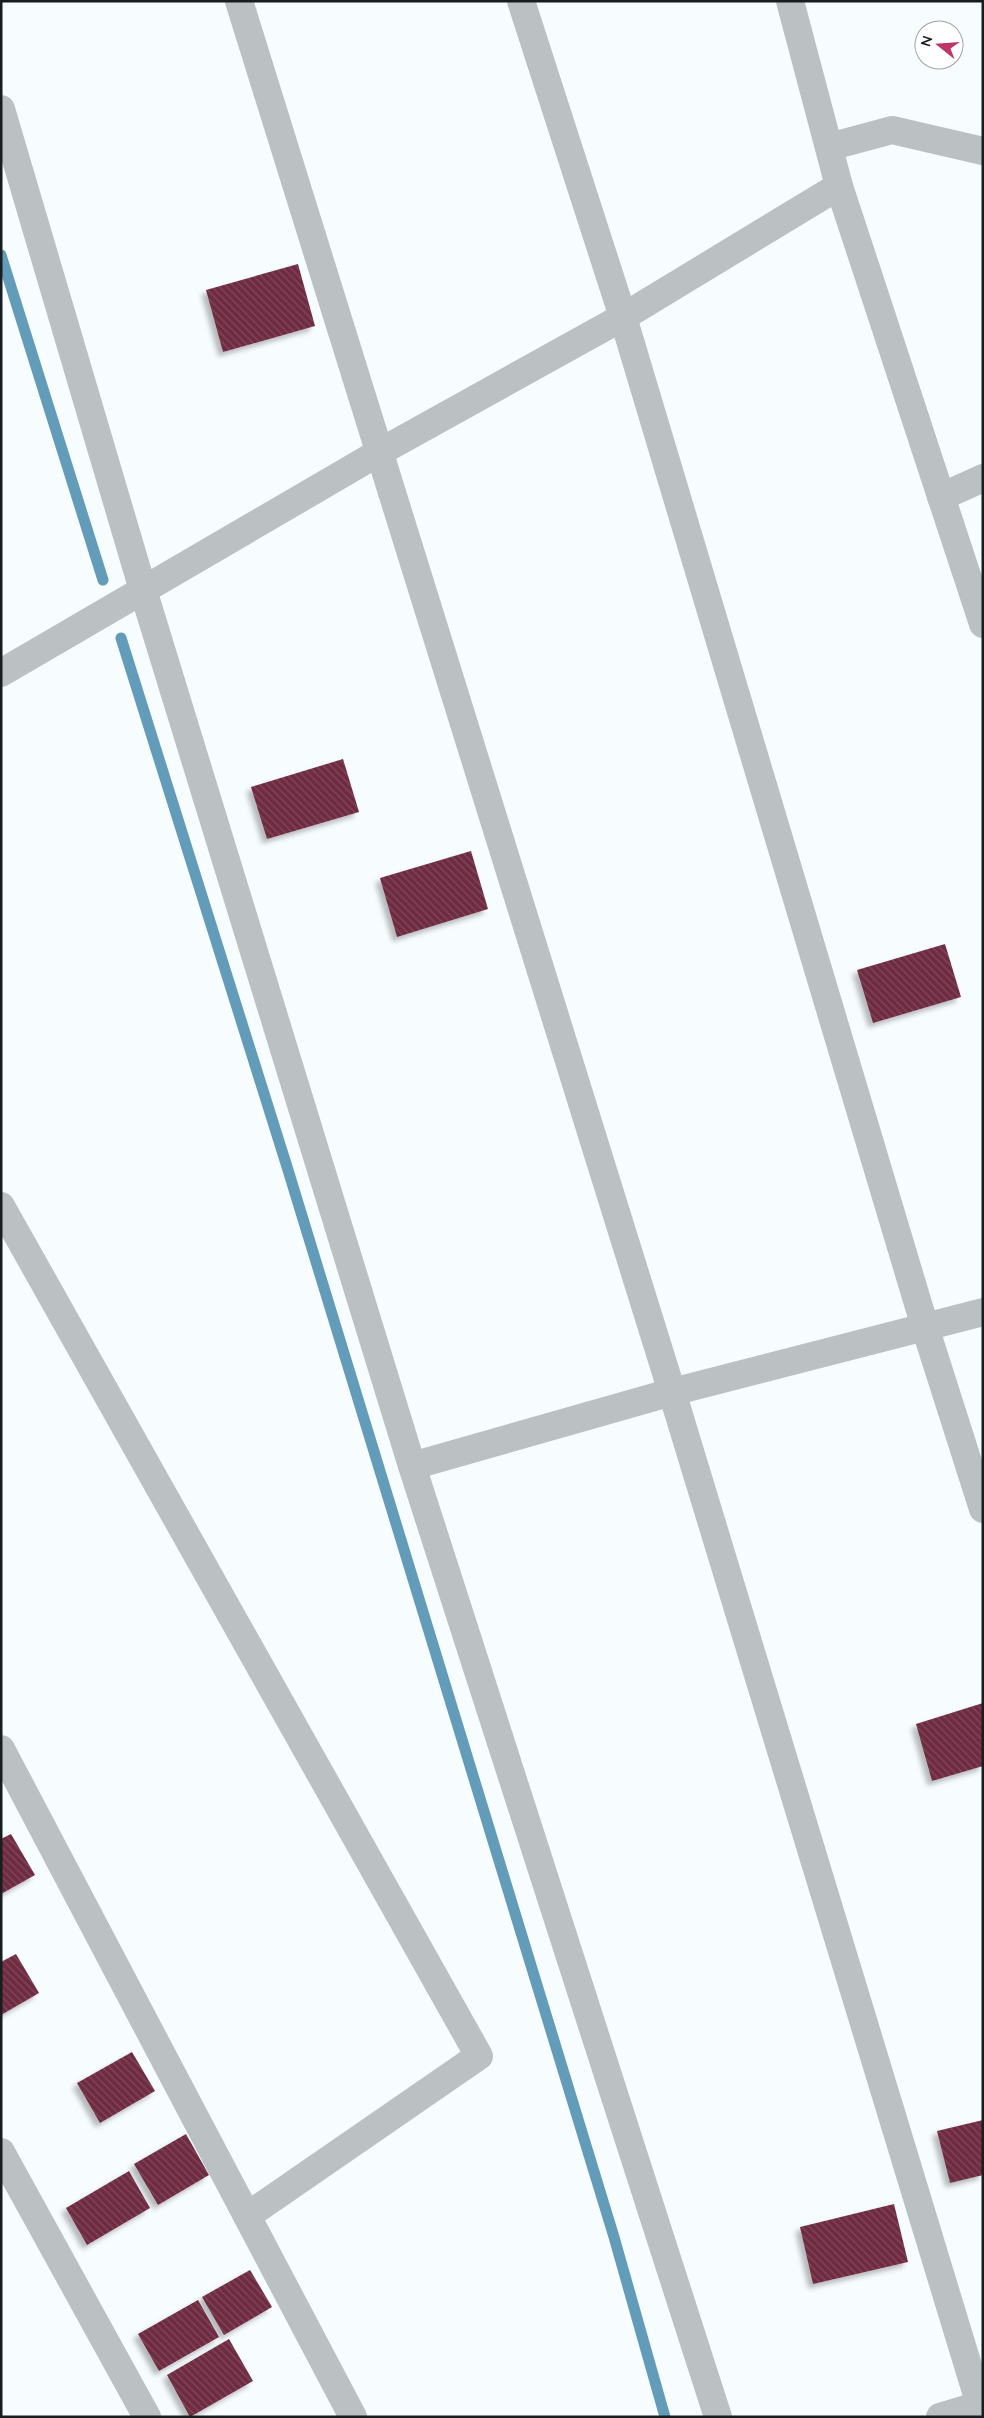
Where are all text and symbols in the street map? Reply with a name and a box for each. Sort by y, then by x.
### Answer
north arrow [914,20,964,70]
text: N [916,34,937,49]

